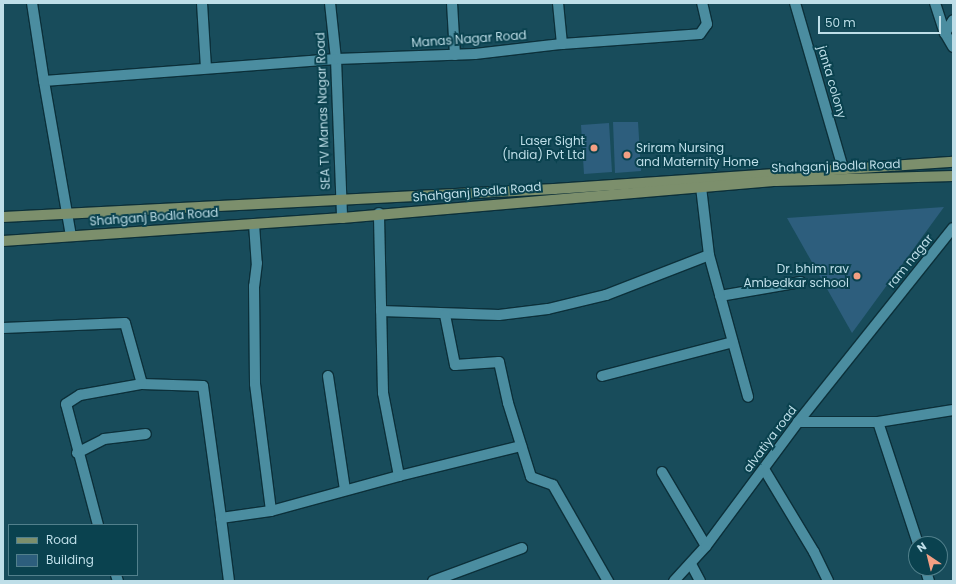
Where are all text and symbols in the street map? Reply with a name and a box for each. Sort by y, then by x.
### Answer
scale bar [820,8,943,34]
text: 50 m [825,14,856,31]
street label: Manas Nagar Road [411,28,527,50]
street label: SEA TV Manas Nagar Road [313,32,333,190]
street label: janta colony [815,44,849,120]
place label: Laser Sight (India) Pvt Ltd [502,134,585,162]
place label: Sriram Nursing and Maternity Home [636,141,759,169]
marker: Laser Sight (India) Pvt Ltd [588,142,600,154]
marker: Sriram Nursing and Maternity Home [621,149,633,161]
street label: Shahganj Bodla Road [771,157,901,175]
street label: Shahganj Bodla Road [412,179,542,205]
street label: Shahganj Bodla Road [89,205,219,229]
street label: ram nagar [884,231,936,291]
place label: Dr. bhim rav Ambedkar school [743,262,849,290]
marker: Dr. bhim rav Ambedkar school [852,271,862,281]
street label: alvatiya road [740,403,800,475]
legend [8,524,138,576]
text: Road [46,531,77,548]
north arrow [908,536,948,576]
text: N [914,538,930,556]
text: Building [46,551,94,568]

